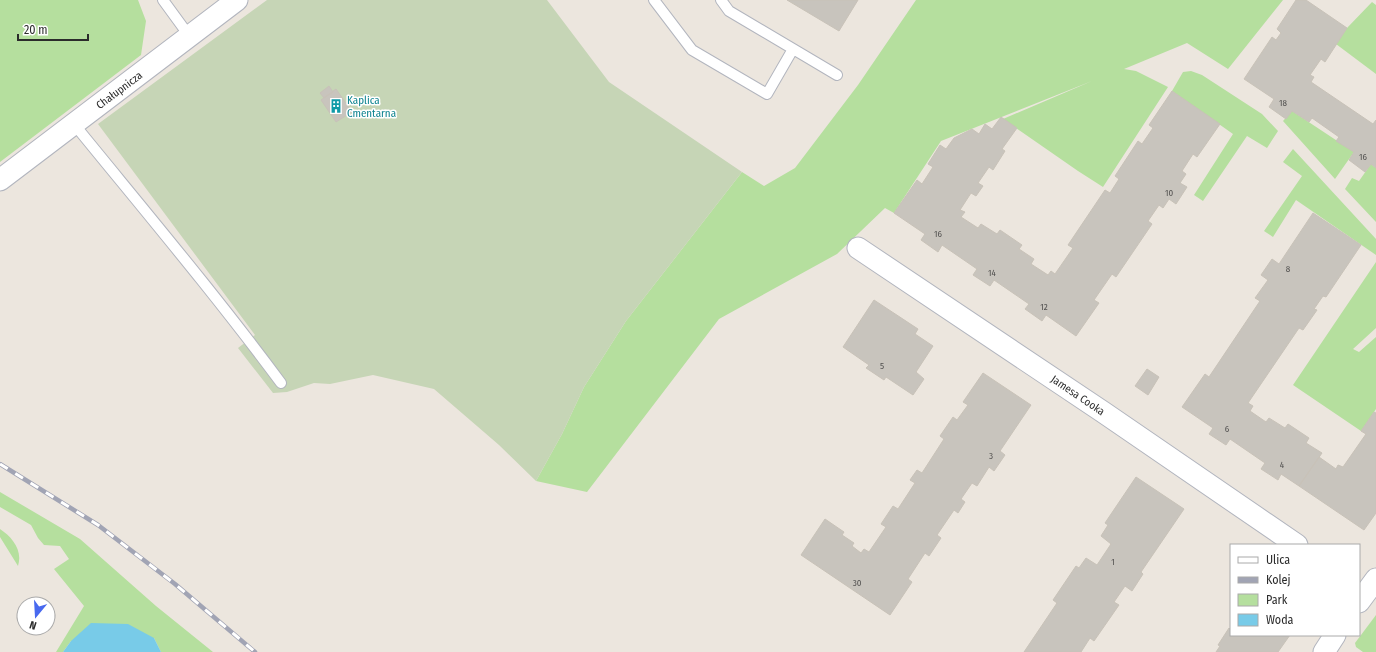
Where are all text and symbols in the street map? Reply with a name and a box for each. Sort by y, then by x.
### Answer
scale bar [18,16,88,42]
text: 20 m [24,23,48,37]
street label: Chałupnicza [94,69,145,112]
place label: Kaplica Cmentarna [347,94,396,120]
building icon: Kaplica Cmentarna [328,98,344,114]
house number: 18 [1279,98,1288,108]
house number: 16 [1359,152,1368,162]
house number: 10 [1165,188,1173,198]
house number: 16 [934,229,943,239]
house number: 8 [1286,264,1291,274]
house number: 14 [988,268,997,278]
house number: 12 [1040,302,1048,312]
house number: 5 [880,361,884,371]
street label: Jamesa Cooka [1048,373,1107,418]
house number: 6 [1225,424,1230,434]
house number: 3 [989,451,993,461]
house number: 4 [1280,460,1285,470]
legend [1230,544,1360,636]
text: Ulica [1266,553,1290,567]
house number: 1 [1111,557,1115,567]
text: Kolej [1266,573,1291,587]
house number: 30 [853,578,862,588]
text: Park [1266,593,1288,607]
north arrow [16,596,56,636]
text: Woda [1266,613,1294,627]
text: N [28,618,38,632]

